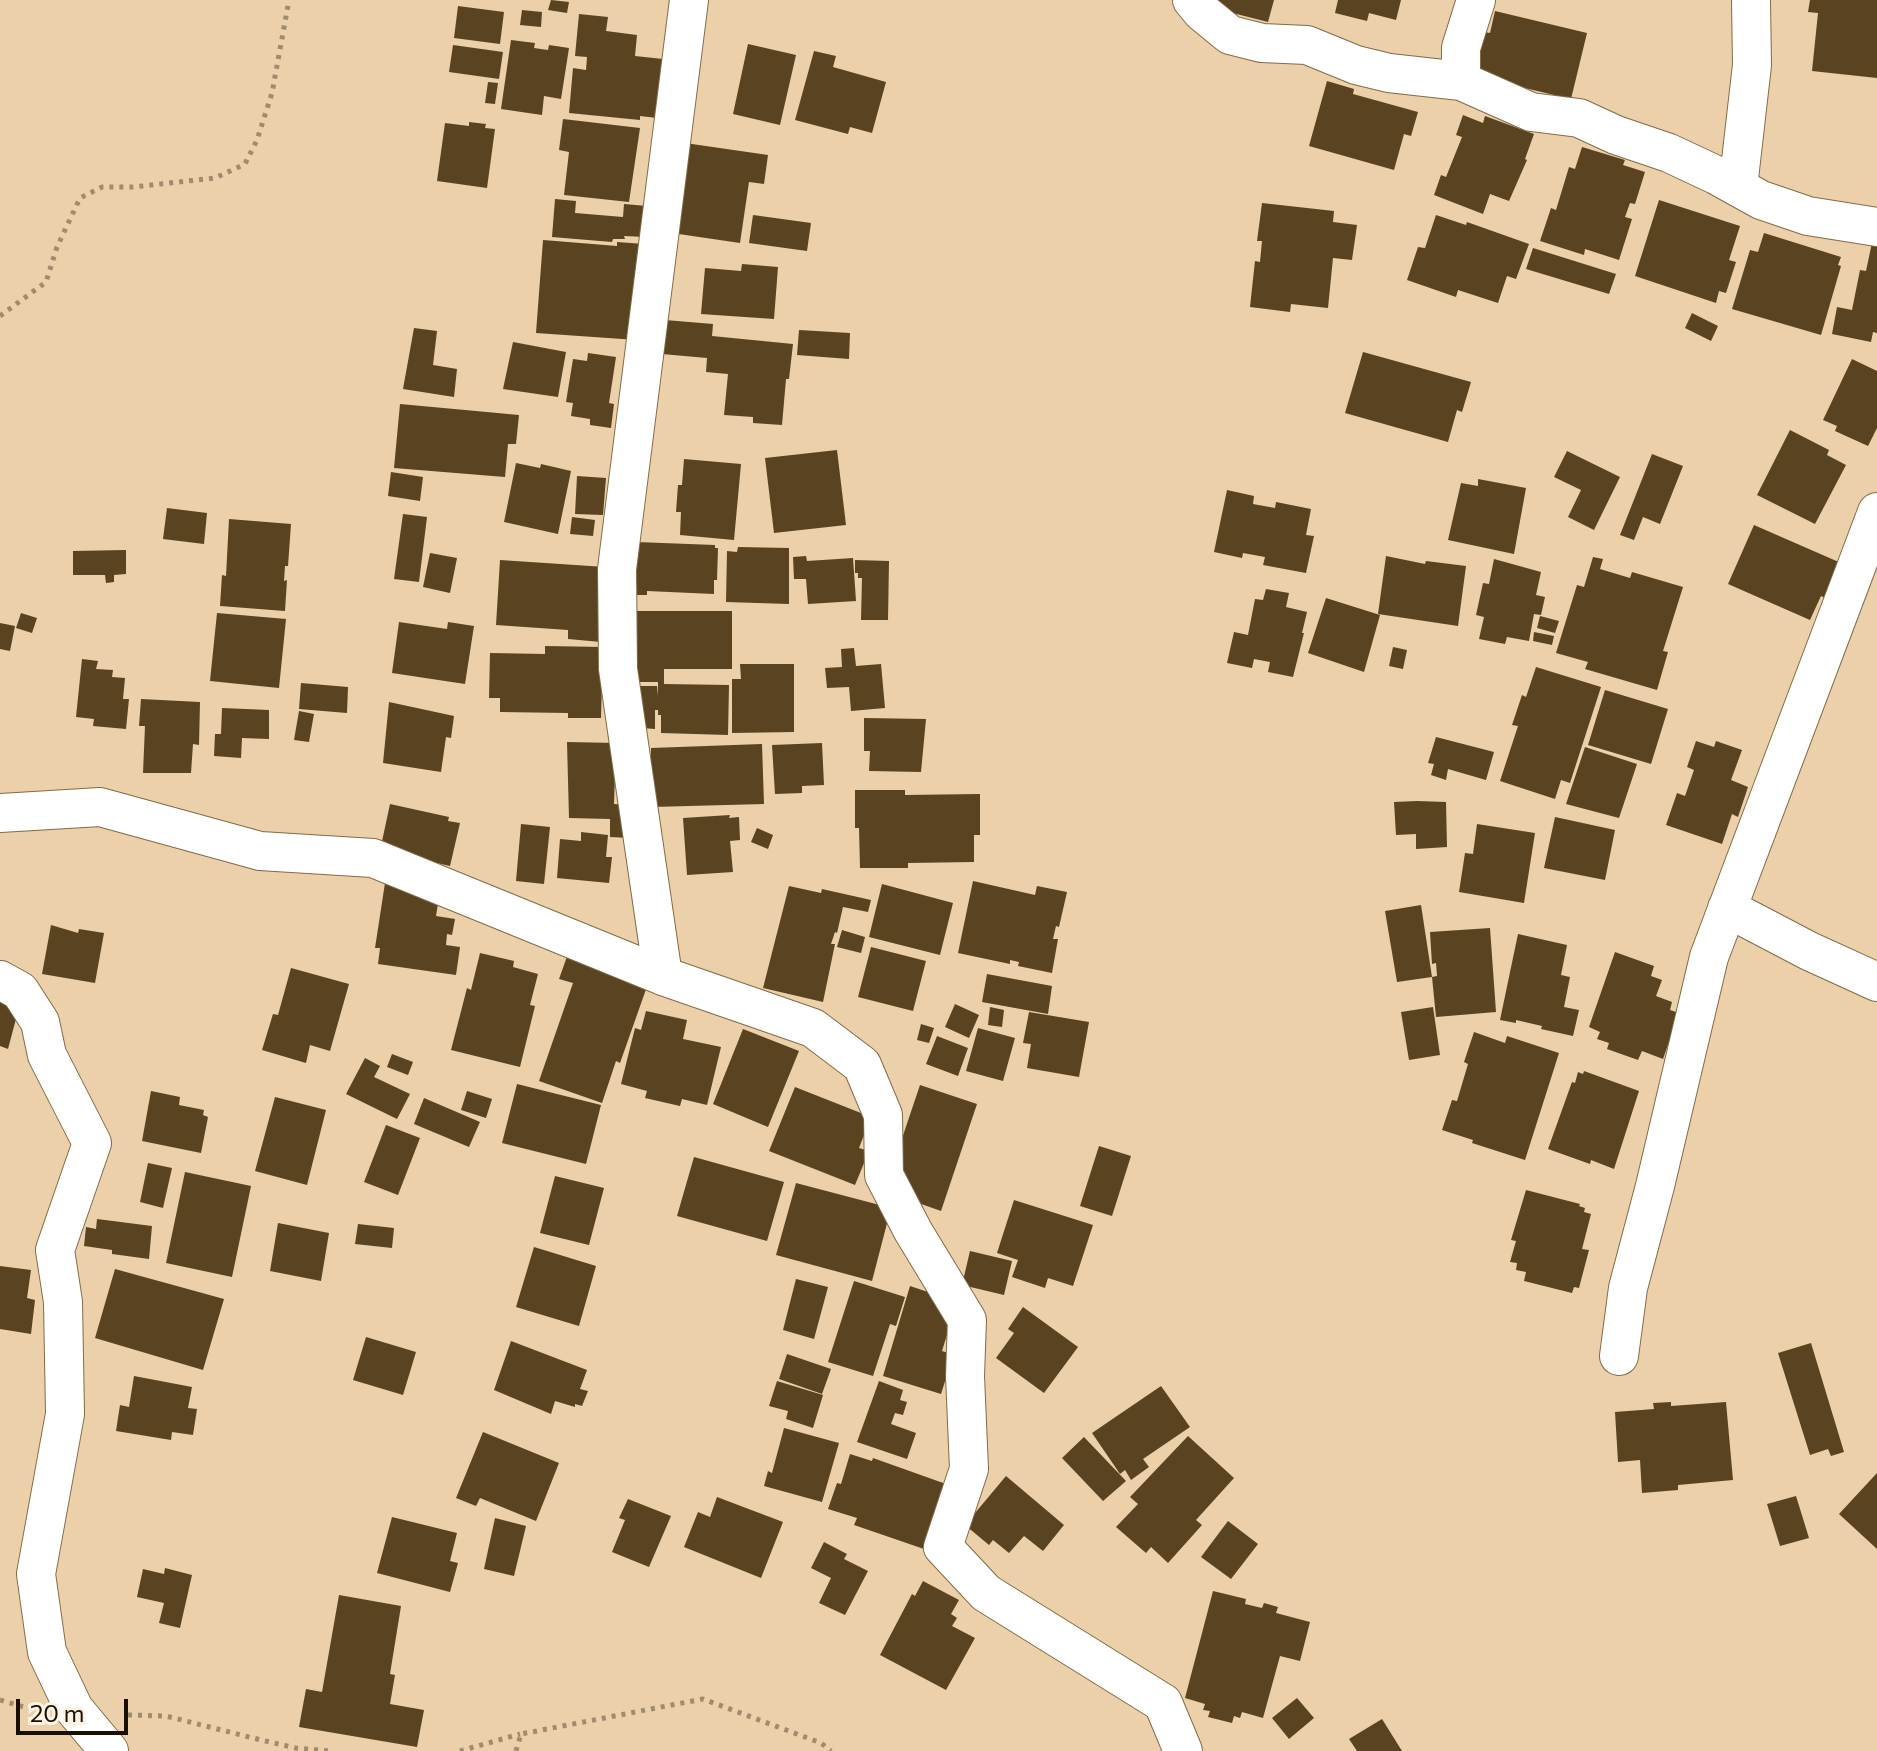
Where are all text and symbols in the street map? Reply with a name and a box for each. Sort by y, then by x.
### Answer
scale bar [20,1683,132,1733]
text: 20 m [30,1698,84,1727]

